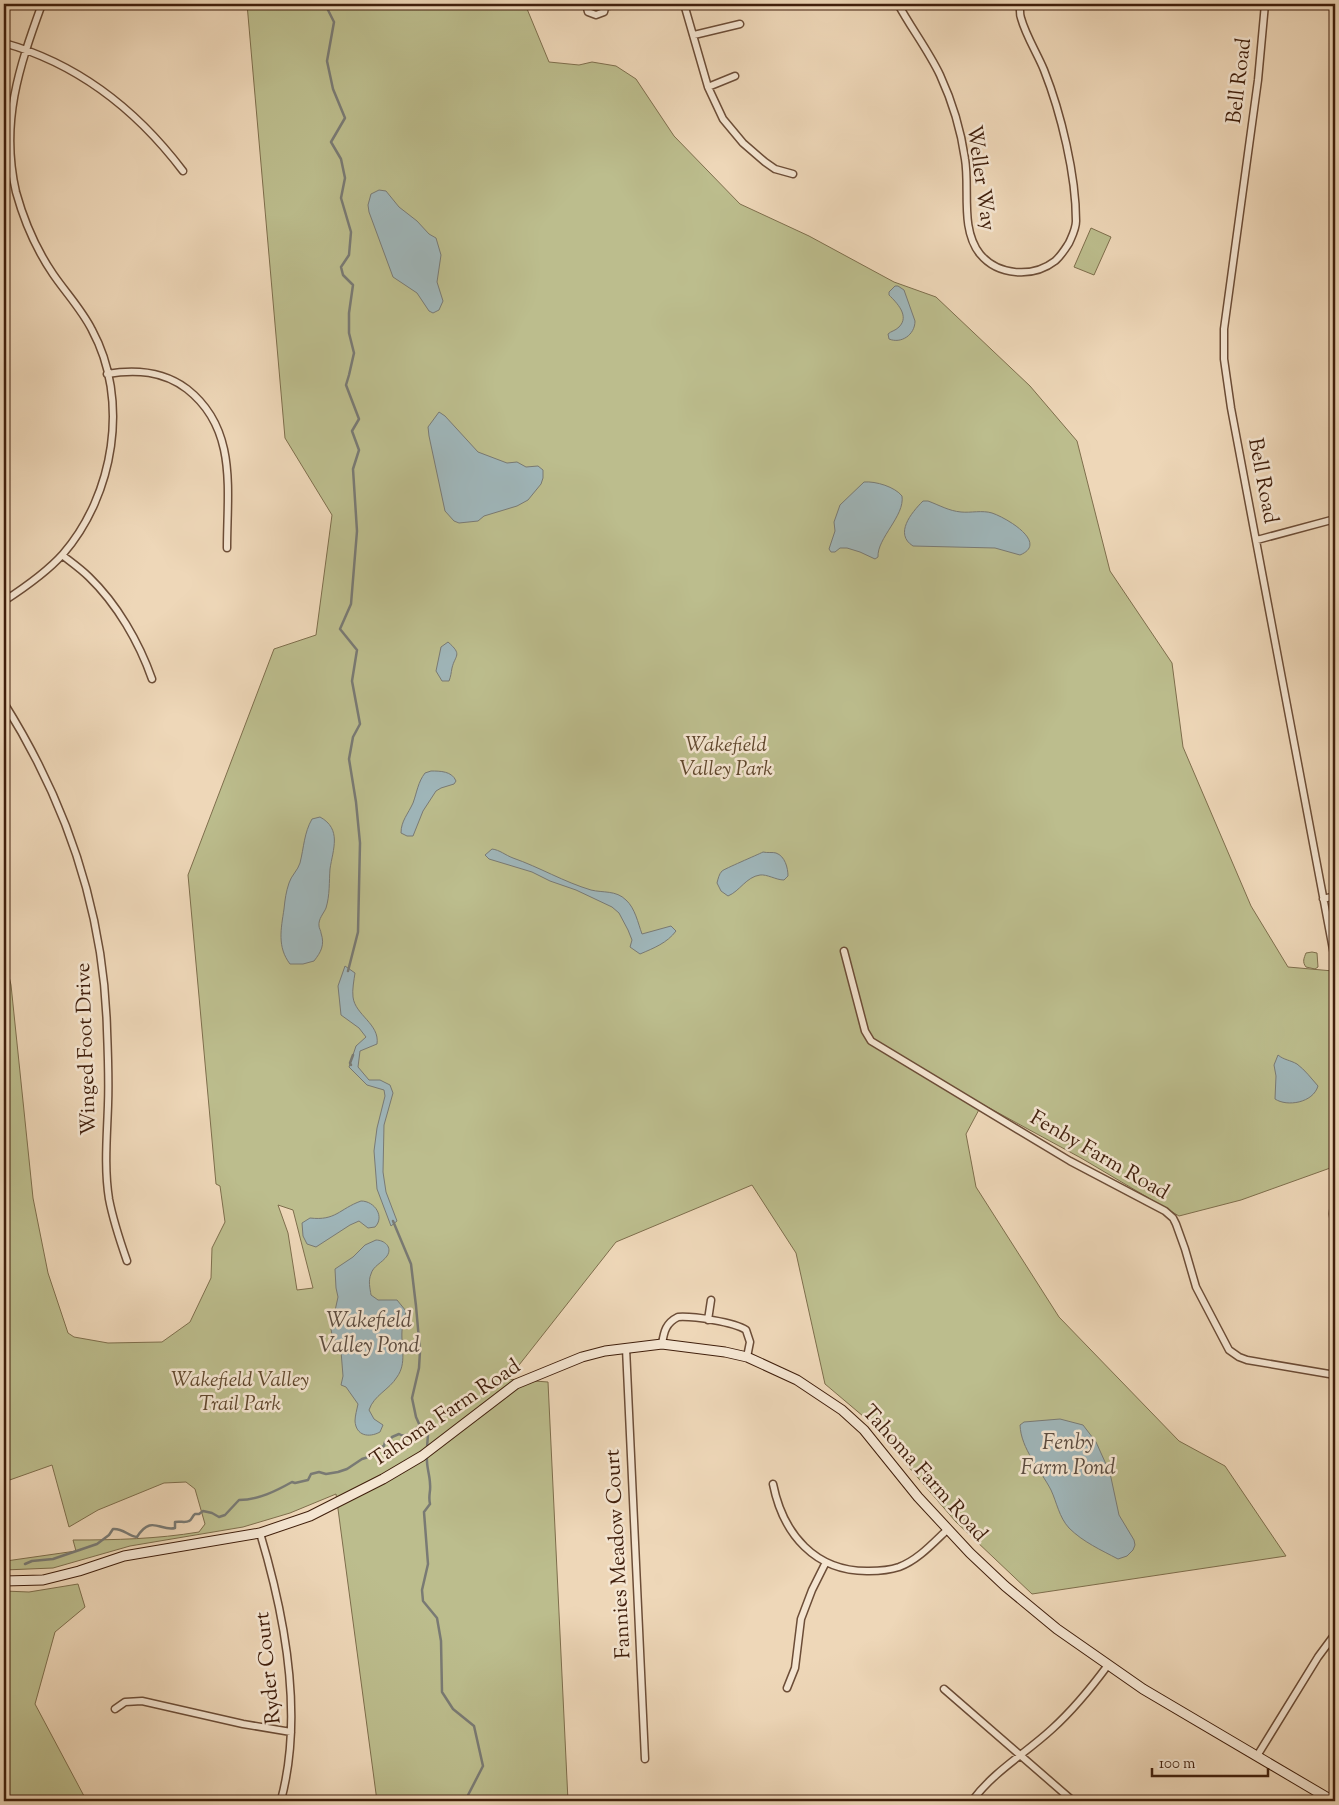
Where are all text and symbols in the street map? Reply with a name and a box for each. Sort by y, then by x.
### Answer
street label: Bell Road [1220,36,1260,126]
street label: Weller Way [958,123,1002,233]
street label: Bell Road [1239,436,1285,526]
park label: Wakefield Valley Park [679,731,773,785]
street label: Winged Foot Drive [69,962,105,1136]
street label: Fenby Farm Road [1024,1104,1174,1208]
water label: Wakefield Valley Pond [318,1306,420,1363]
street label: Tahoma Farm Road [365,1352,527,1475]
park label: Wakefield Valley Trail Park [171,1366,309,1420]
street label: Tahoma Farm Road [854,1399,994,1549]
water label: Fenby Farm Pond [1020,1428,1116,1485]
street label: Fannies Meadow Court [599,1448,639,1660]
street label: Ryder Court [248,1610,290,1726]
scale bar [1152,1745,1268,1777]
text: 100 m [1159,1754,1196,1775]

